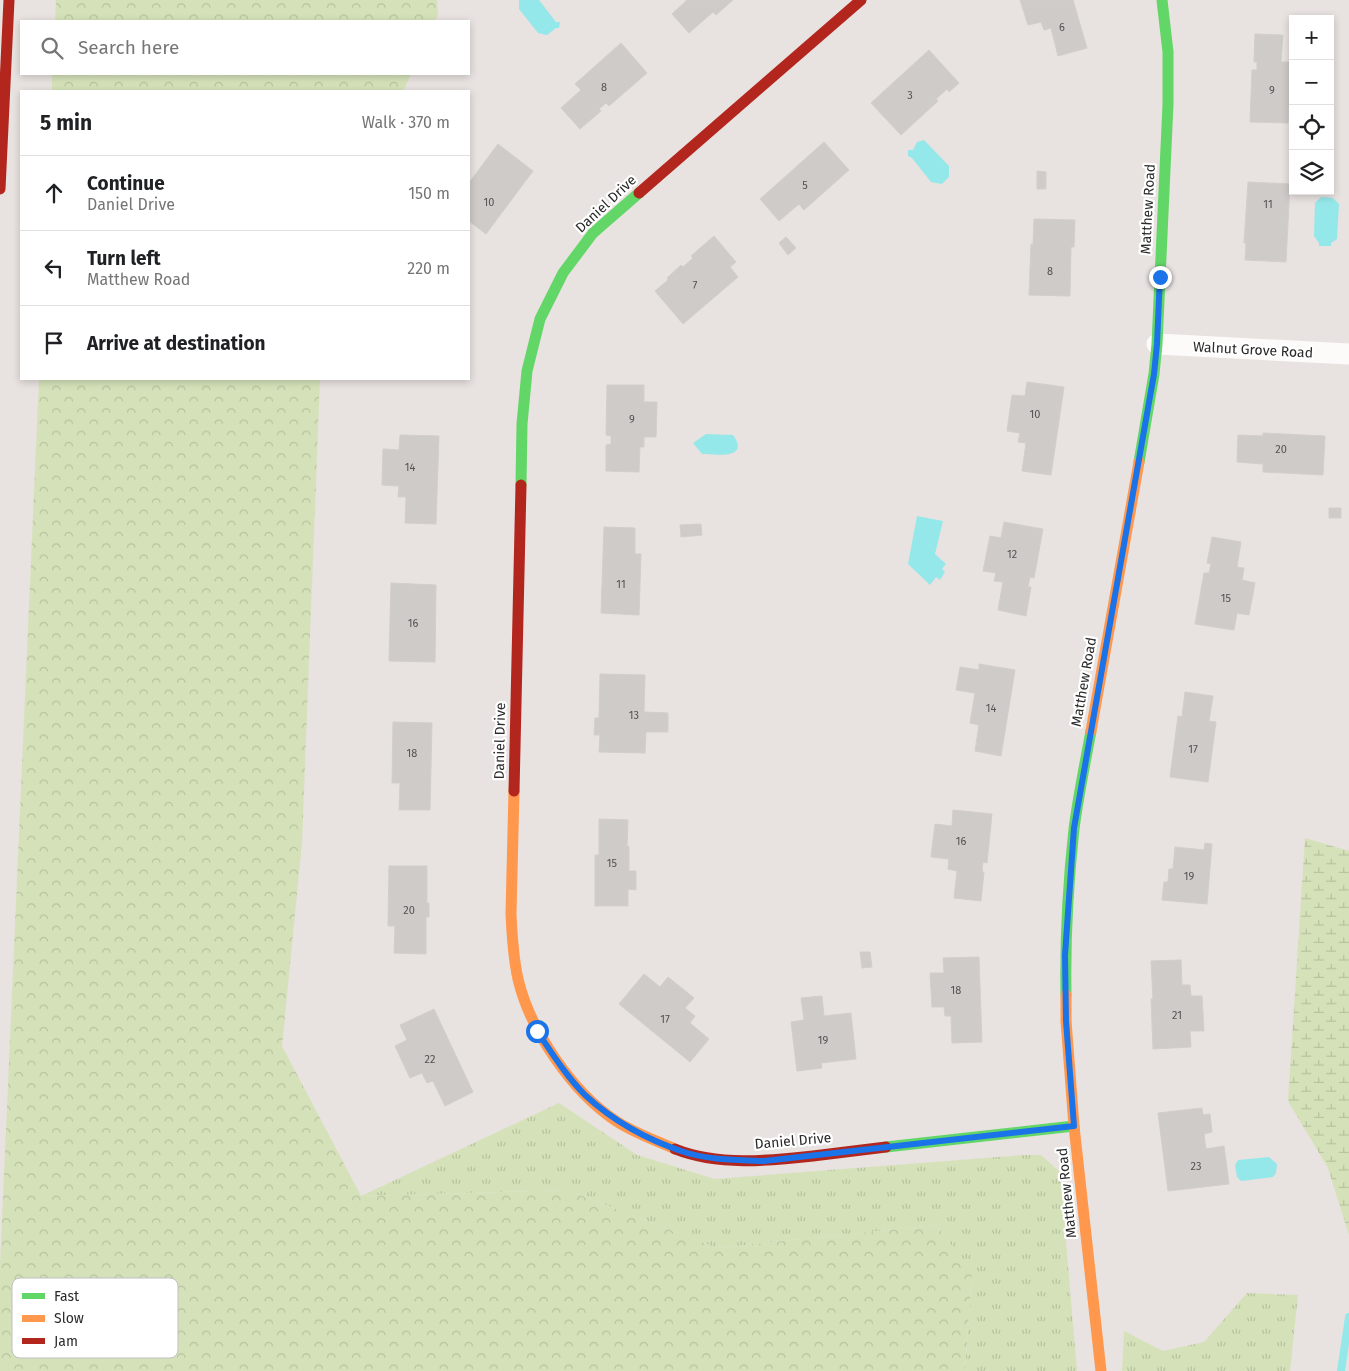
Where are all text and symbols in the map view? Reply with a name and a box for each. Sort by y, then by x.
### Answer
map controls [1289,15,1334,195]
button: + [1289,15,1334,60]
search box [20,20,470,75]
house number: 6 [1059,21,1065,34]
icon: search [38,34,66,62]
text: Search here [78,36,179,59]
button: − [1289,60,1334,105]
house number: 8 [601,81,607,94]
house number: 9 [1269,84,1275,97]
house number: 3 [907,89,913,102]
button: locate [1289,105,1334,150]
text: 5 min [40,110,92,136]
text: Walk · 370 m [362,113,450,132]
button: layers [1289,150,1334,195]
street label: Matthew Road [1137,163,1159,255]
text: Continue [87,172,165,195]
street label: Daniel Drive [572,172,640,236]
icon: ahead [40,179,68,207]
house number: 5 [802,179,808,192]
text: 150 m [408,184,450,203]
text: Daniel Drive [87,195,175,214]
house number: 10 [484,196,494,209]
house number: 11 [1263,198,1273,211]
text: Turn left [87,247,161,270]
icon: left [40,254,68,282]
text: 220 m [407,259,450,278]
house number: 8 [1047,265,1053,278]
route end [1149,266,1172,289]
text: Matthew Road [87,270,190,289]
house number: 7 [693,279,698,292]
icon: arrive [40,329,68,357]
text: Arrive at destination [87,332,266,355]
street label: Walnut Grove Road [1193,338,1313,362]
house number: 10 [1030,408,1040,421]
house number: 9 [629,413,635,426]
house number: 20 [1275,443,1287,456]
house number: 14 [405,461,415,474]
house number: 12 [1007,548,1017,561]
house number: 11 [616,578,626,591]
house number: 15 [1221,592,1232,605]
house number: 16 [408,617,418,630]
street label: Matthew Road [1068,636,1100,728]
street label: Daniel Drive [491,702,509,780]
house number: 14 [986,702,996,715]
house number: 13 [629,709,639,722]
house number: 17 [1188,743,1198,756]
house number: 18 [407,747,417,760]
house number: 16 [956,835,966,848]
house number: 15 [607,857,618,870]
house number: 19 [1184,870,1194,883]
house number: 20 [403,904,415,917]
house number: 18 [951,984,961,997]
house number: 21 [1172,1009,1182,1022]
house number: 17 [660,1013,670,1026]
route start [526,1020,549,1043]
house number: 19 [818,1034,828,1047]
house number: 22 [425,1053,435,1066]
street label: Daniel Drive [754,1129,832,1153]
street label: Matthew Road [1054,1147,1080,1239]
house number: 23 [1191,1160,1201,1173]
legend [12,1278,178,1358]
text: Fast [54,1288,80,1305]
text: Slow [54,1310,84,1327]
text: Jam [54,1333,78,1350]

